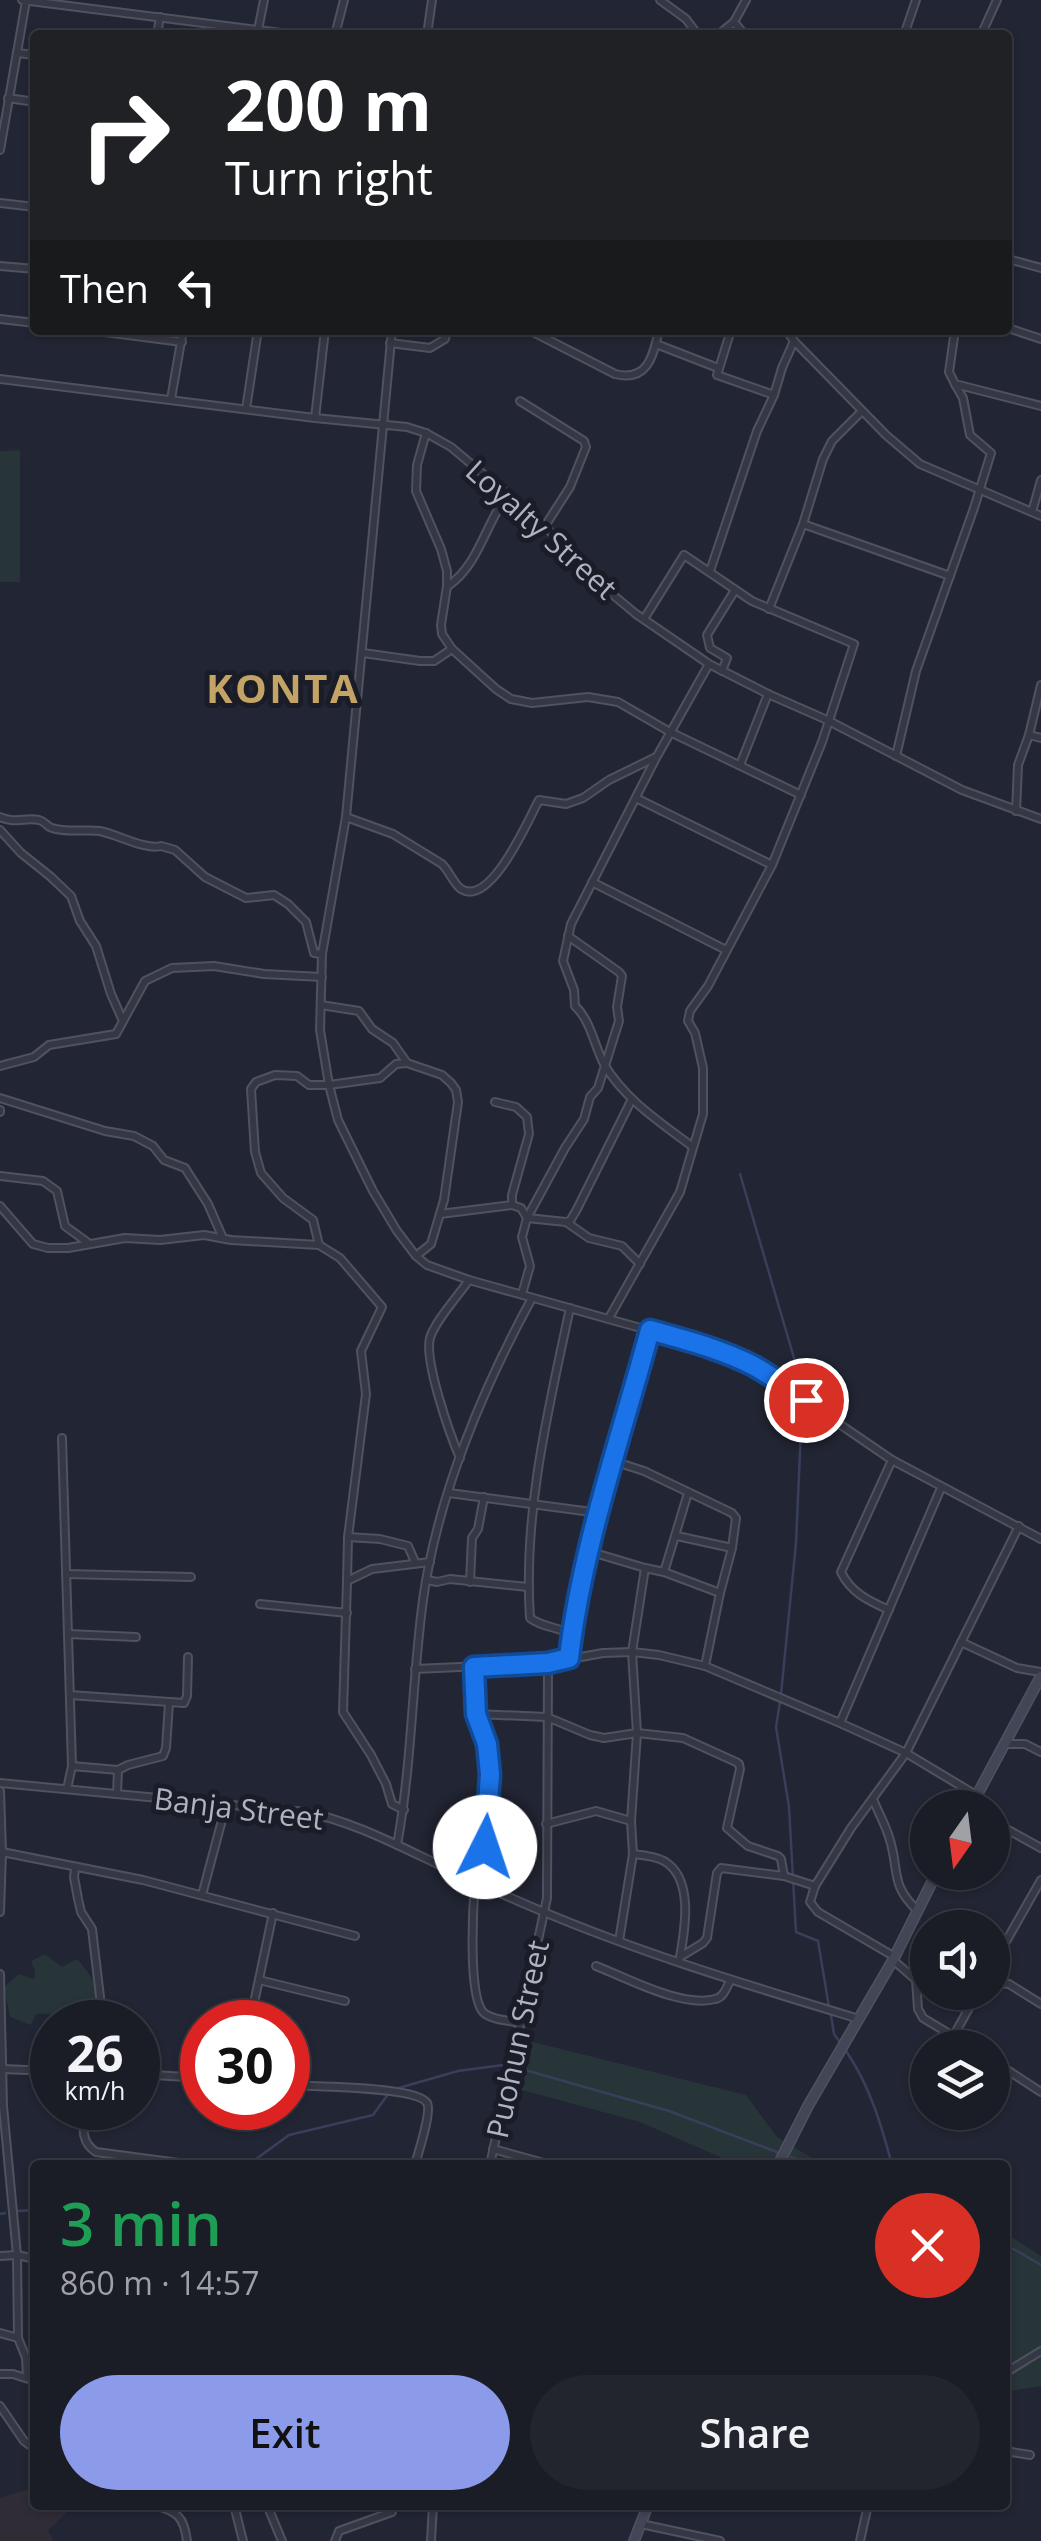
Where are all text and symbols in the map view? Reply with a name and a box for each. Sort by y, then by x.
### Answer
text: 200 m [225,56,432,152]
icon: right [60,70,190,200]
text: Turn right [225,147,433,208]
icon: left [169,260,224,315]
text: Then [60,262,149,314]
street label: Loyalty Street [458,450,626,608]
district label: KONTA [206,660,360,715]
pin [764,1358,849,1443]
icon: arrive [779,1373,834,1428]
street label: Banja Street [152,1777,326,1839]
north arrow [910,1790,1010,1890]
map controls [910,1790,1010,2130]
position arrow [433,1795,537,1899]
button: sound [910,1910,1010,2010]
street label: Puohun Street [476,1936,558,2142]
speed limit sign: 30 [180,2000,310,2130]
text: 26 [66,2019,124,2087]
button: layers [910,2030,1010,2130]
text: km/h [65,2073,125,2107]
text: 3 min [60,2182,222,2264]
button: close [875,2193,980,2298]
text: 860 m · 14:57 [60,2261,259,2304]
button: Exit [60,2375,510,2490]
button: Share [530,2375,980,2490]

